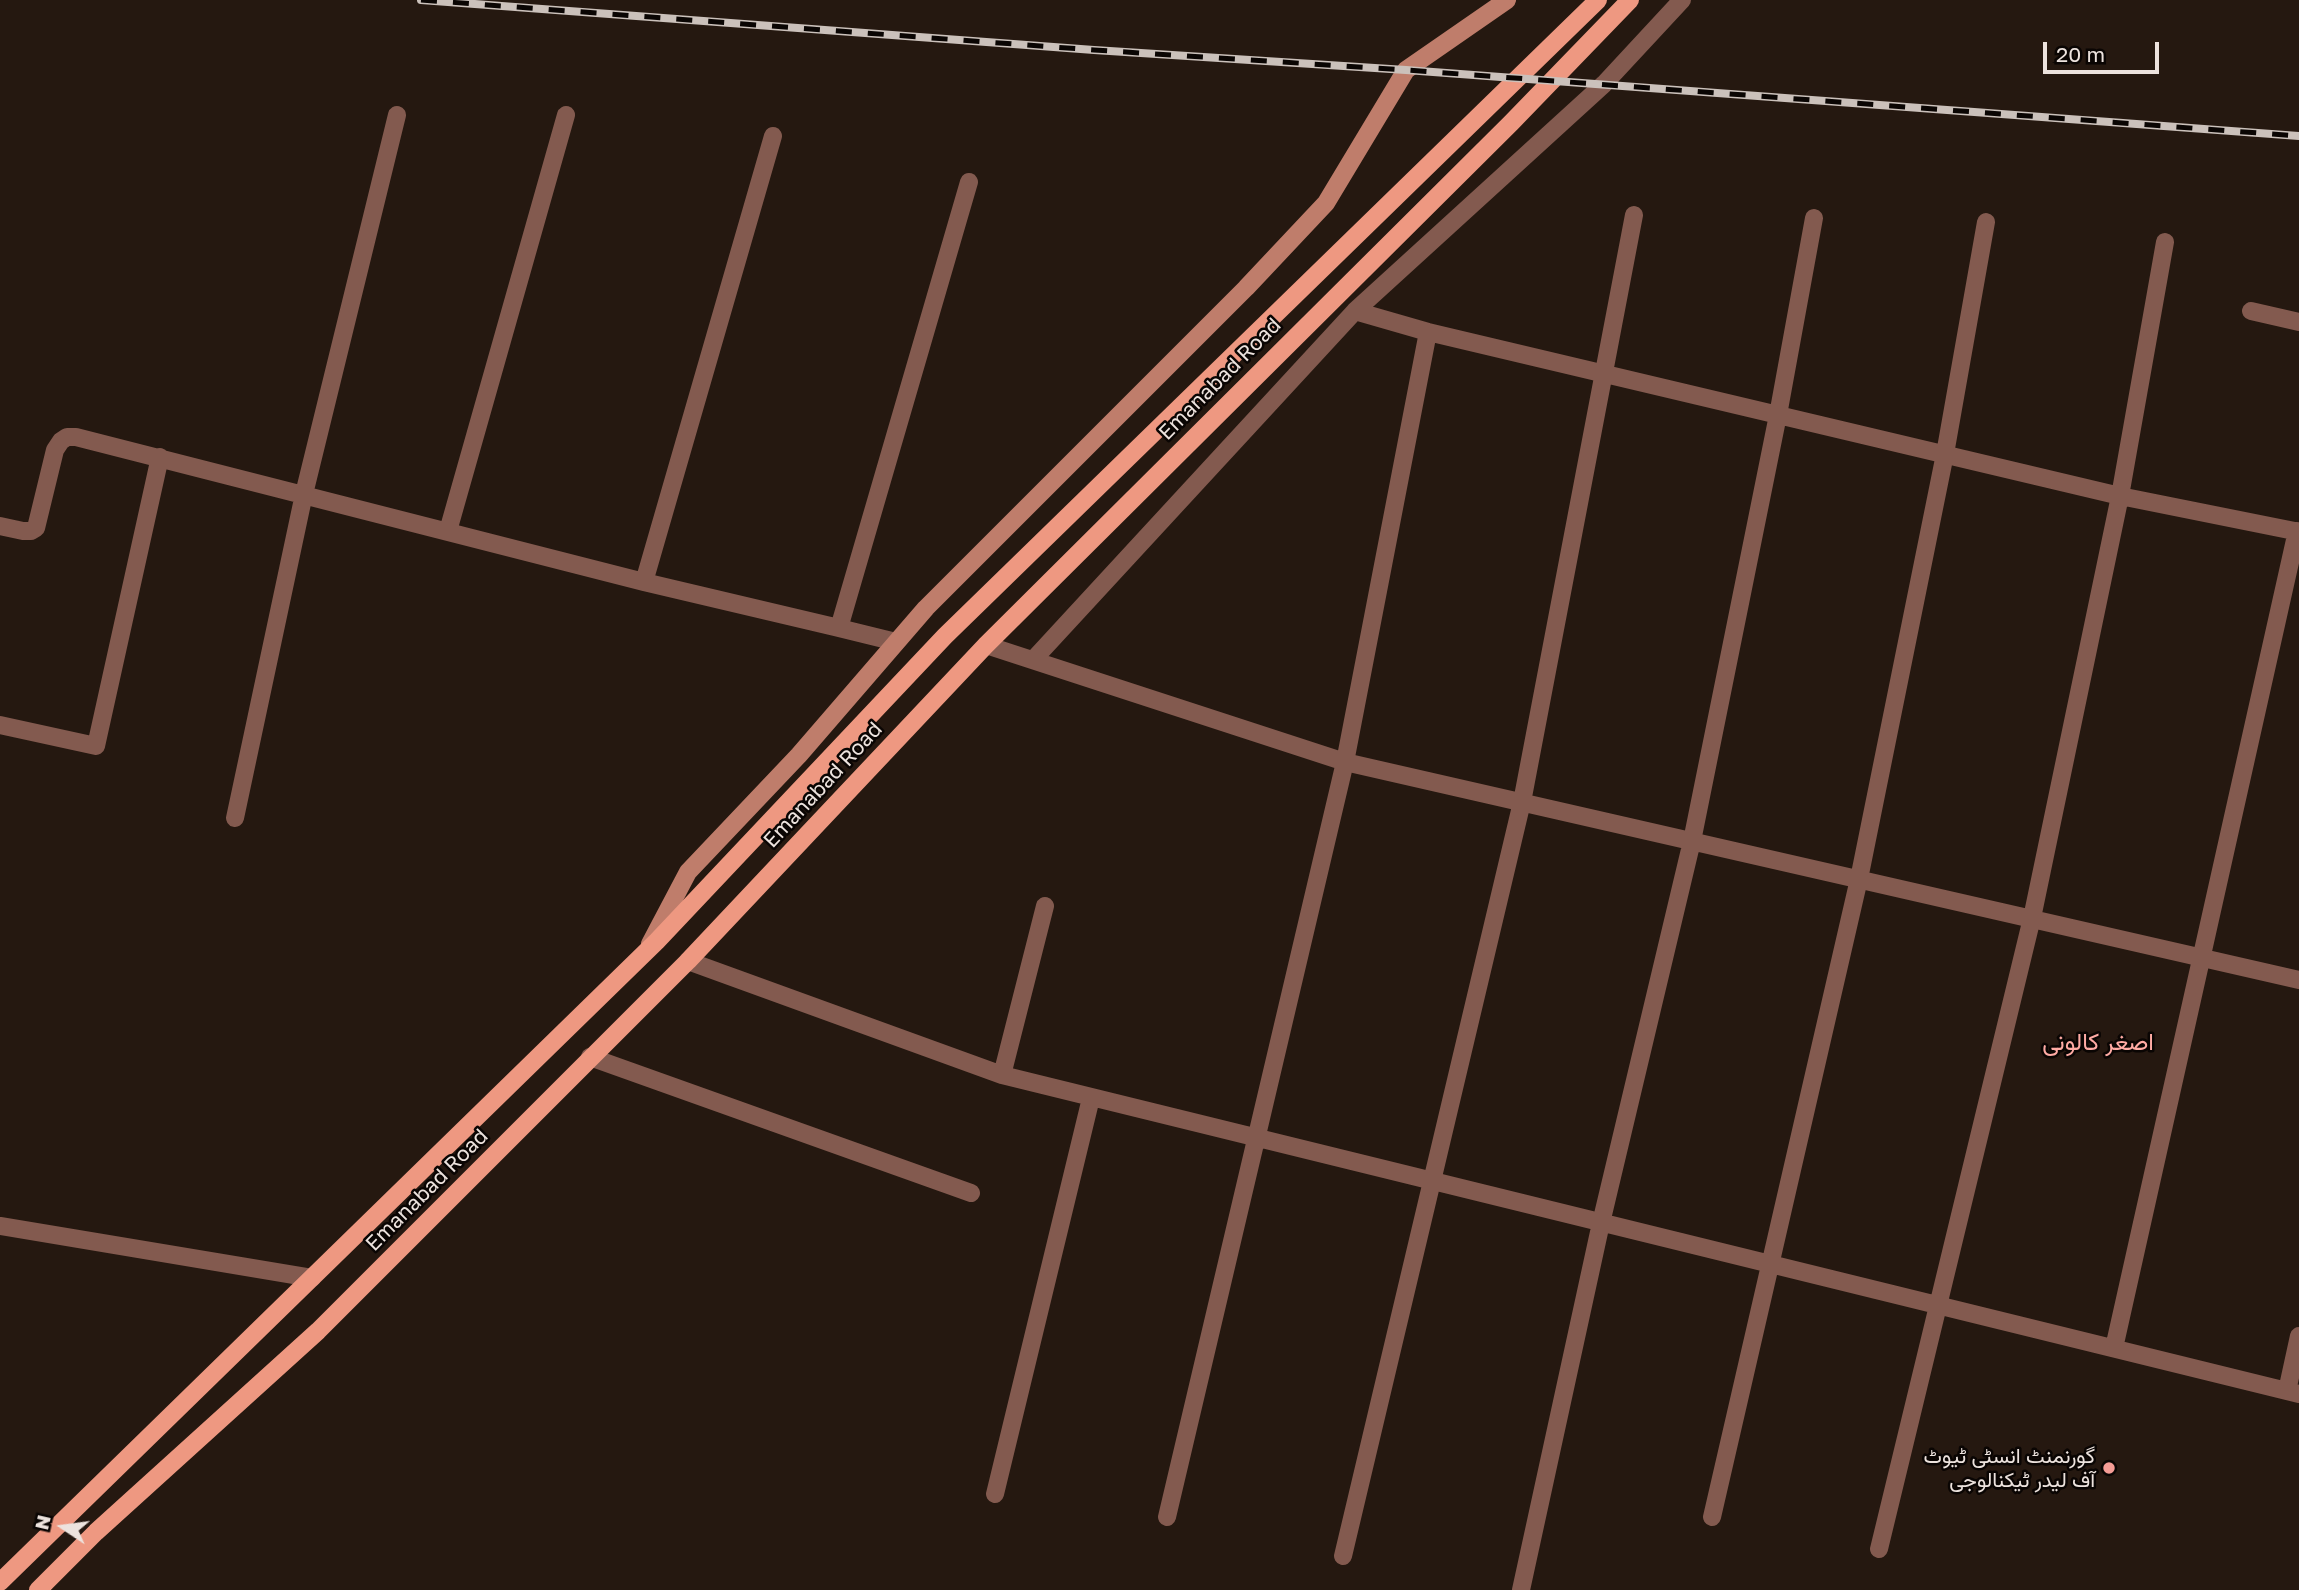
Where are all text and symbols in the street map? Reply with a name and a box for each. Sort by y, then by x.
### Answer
scale bar [2047,28,2162,72]
text: 20 m [2056,41,2105,67]
street label: Emanabad Road [1154,313,1286,445]
street label: Emanabad Road [758,717,888,853]
district label: اصغر کالونی [2042,1028,2154,1056]
street label: Emanabad Road [361,1124,493,1256]
place label: گورنمنٹ انسٹی ٹیوٹ آف لیدر ٹیکنالوجی [1924,1443,2095,1493]
marker: گورنمنٹ انسٹی ٹیوٹ آف لیدر ٹیکنالوجی [2101,1460,2117,1476]
north arrow [28,1492,98,1562]
text: N [29,1513,55,1532]

